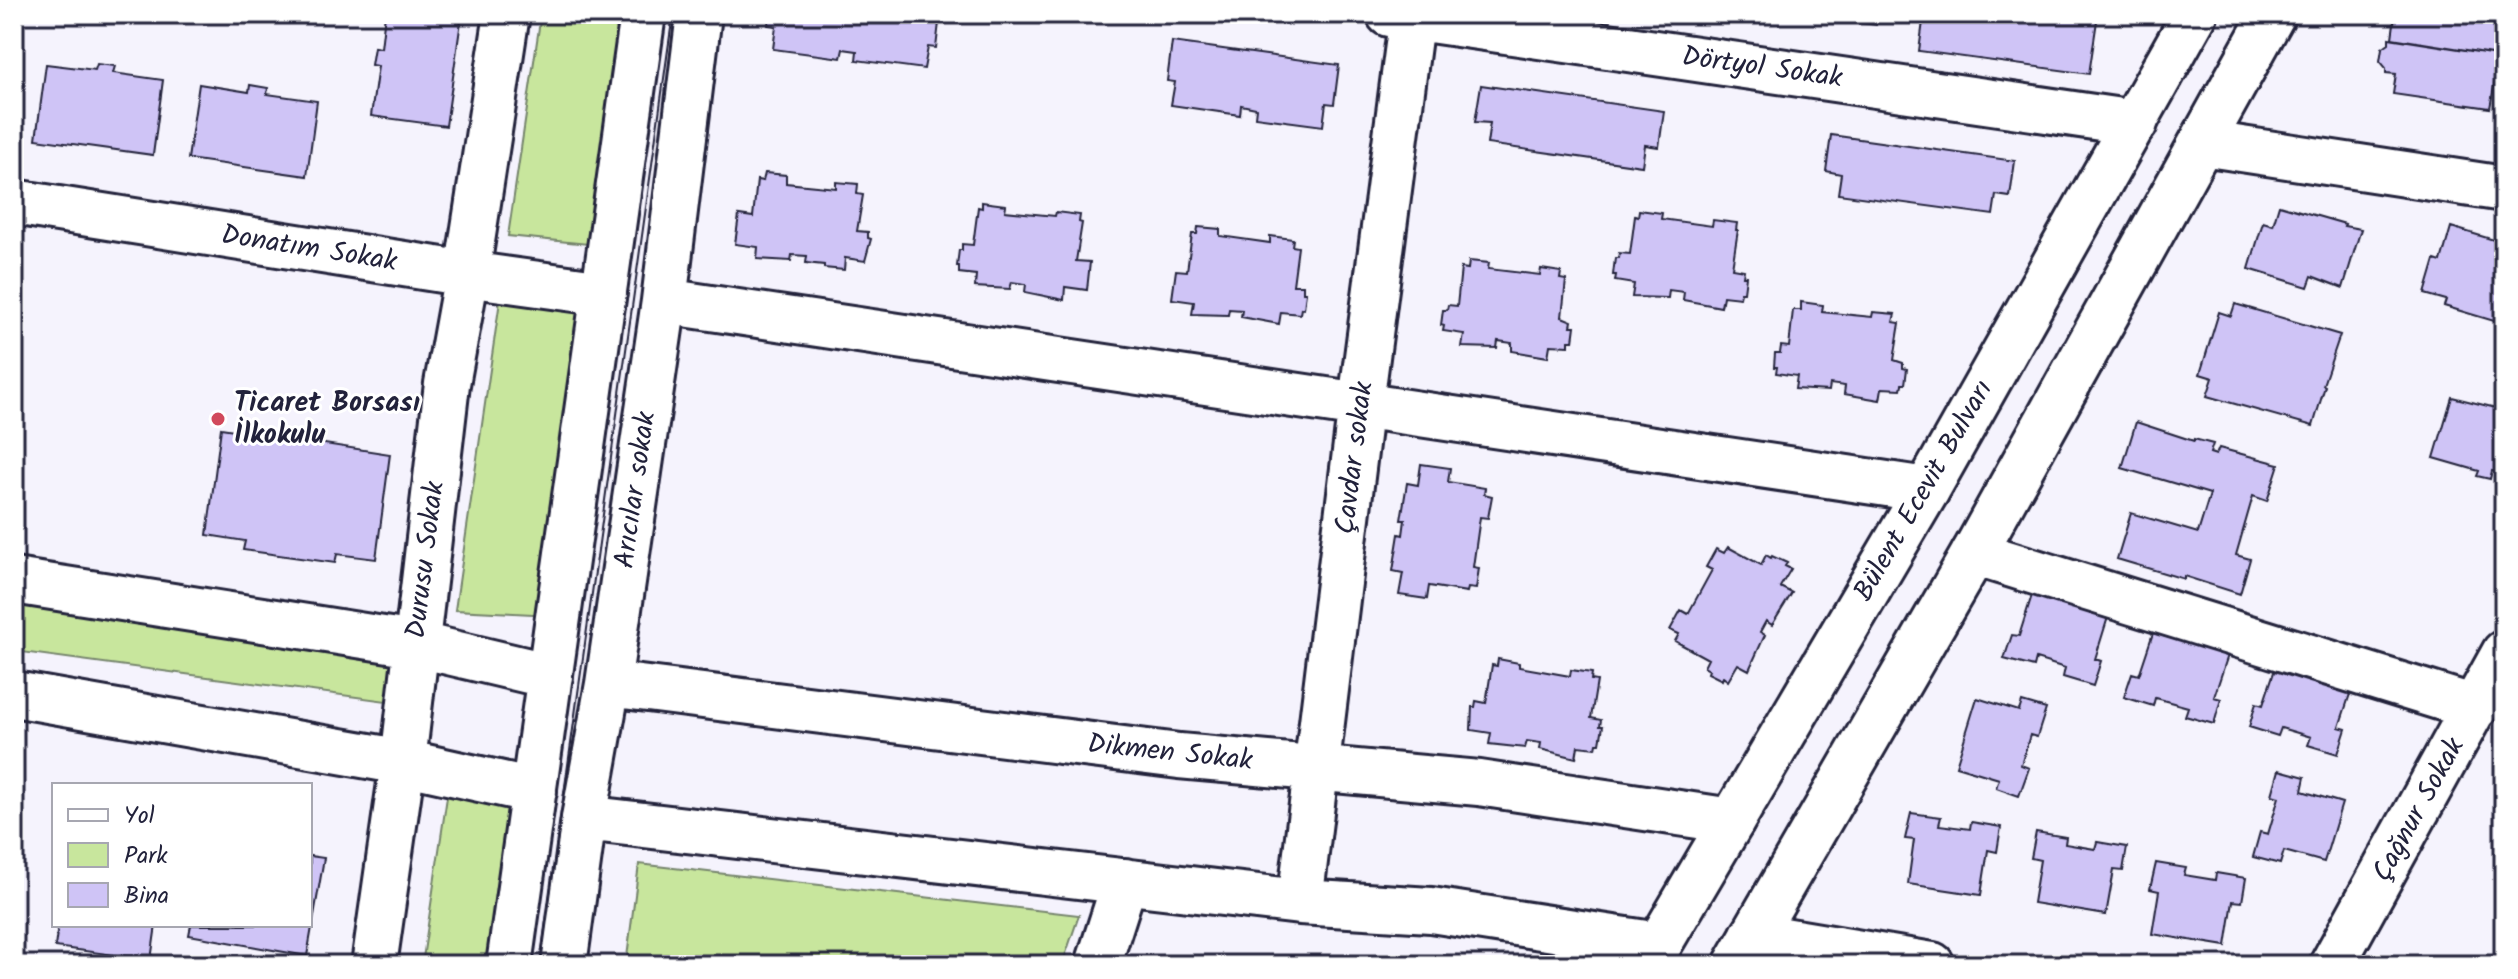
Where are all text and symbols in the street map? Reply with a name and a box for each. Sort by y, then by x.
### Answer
street label: Dörtyol Sokak [1679,34,1846,102]
street label: Donatım Sokak [218,213,401,285]
street label: Bülent Ecevit Bulvarı [1842,372,2006,610]
street label: Çavdar sokak [1323,378,1387,537]
place label: Ticaret Borsası İlkokulu [234,381,420,458]
street label: Arıcılar sokak [603,408,669,571]
marker: Ticaret Borsası İlkokulu [209,410,227,428]
street label: Durusu Sokak [394,478,458,641]
street label: Dikmen Sokak [1085,722,1256,784]
street label: Çağnur Sokak [2361,729,2478,890]
legend [52,783,312,927]
text: Yol [124,797,155,836]
text: Park [124,837,168,876]
text: Bina [124,877,169,916]

